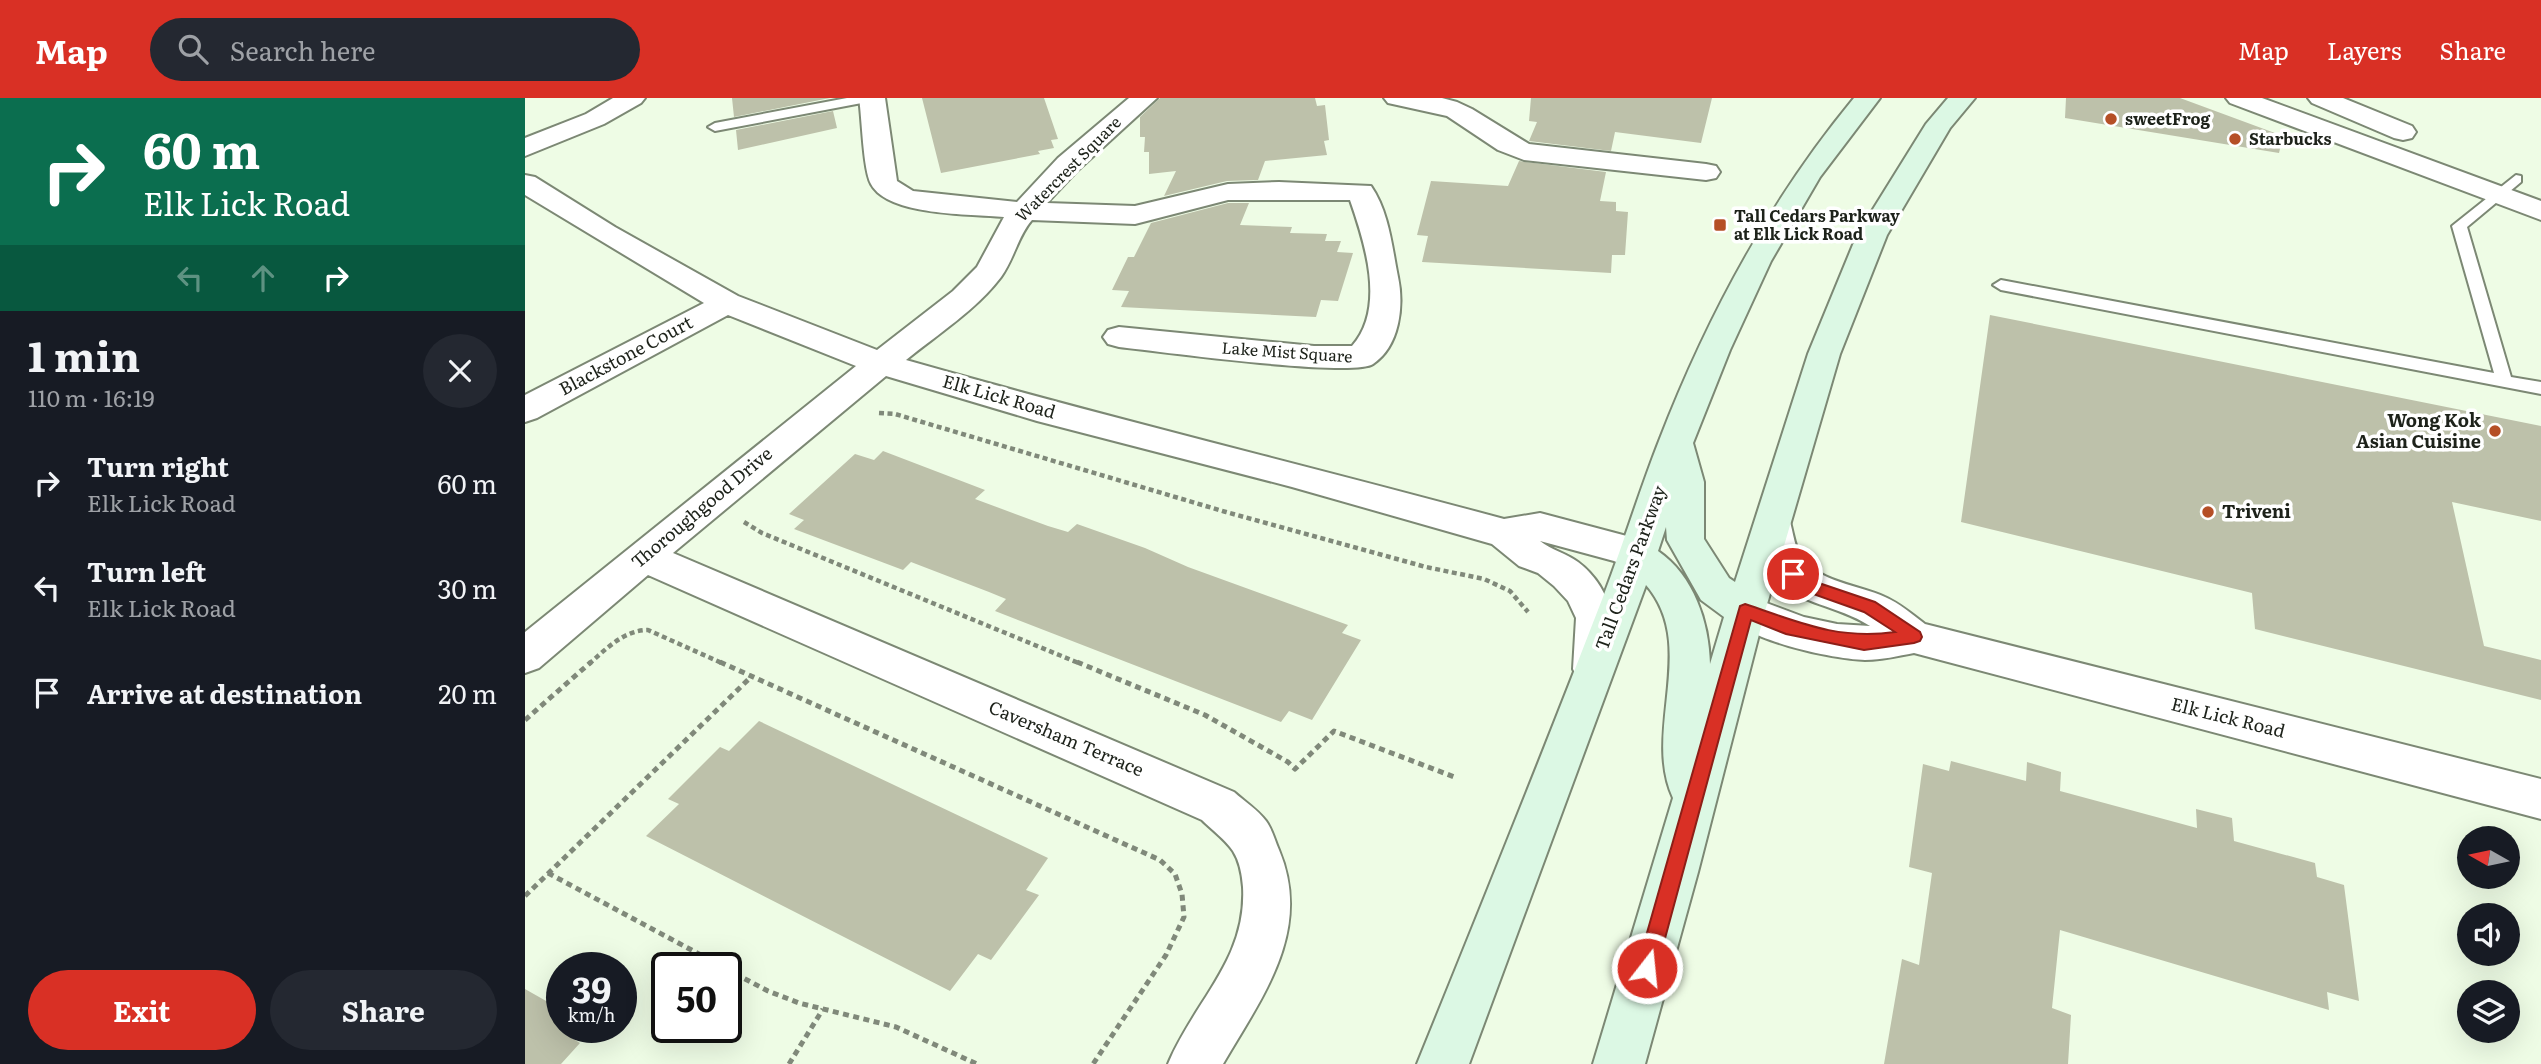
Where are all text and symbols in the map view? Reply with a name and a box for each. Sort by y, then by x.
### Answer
search box [150,18,640,81]
text: Map [35,25,108,74]
icon: search [174,30,212,68]
text: Search here [230,30,376,69]
text: Map [2238,32,2289,67]
text: Layers [2327,32,2401,67]
text: Share [2439,32,2506,67]
place label: sweetFrog [2125,106,2210,130]
street label: Watercrest Square [1009,110,1126,227]
text: 60 m [143,111,260,184]
marker: sweetFrog [2103,111,2119,127]
icon: right [28,126,119,217]
place label: Starbucks [2249,126,2331,150]
marker: Starbucks [2227,131,2243,147]
text: Elk Lick Road [143,178,350,226]
place label: Tall Cedars Parkway at Elk Lick Road [1734,203,1900,245]
marker: Tall Cedars Parkway at Elk Lick Road [1712,217,1728,233]
icon: left [171,259,209,297]
icon: ahead [244,259,282,297]
icon: right [317,259,355,297]
street label: Blackstone Court [554,308,698,401]
text: 1 min [28,323,140,385]
button: close [423,334,497,408]
street label: Lake Mist Square [1221,334,1353,368]
street label: Elk Lick Road [940,367,1059,425]
text: 110 m · 16:19 [28,380,155,414]
place label: Wong Kok Asian Cuisine [2356,406,2482,454]
marker: Wong Kok Asian Cuisine [2487,423,2503,439]
street label: Thoroughgood Drive [625,440,778,574]
text: Turn right [87,446,229,485]
text: 60 m [438,463,497,502]
icon: right [28,464,66,502]
street label: Tall Cedars Parkway [1587,481,1672,654]
text: Elk Lick Road [87,485,236,519]
place label: Triveni [2222,497,2291,524]
marker: Triveni [2200,504,2216,520]
pin [1763,544,1823,604]
text: Turn left [87,551,206,590]
icon: arrive [1774,555,1812,593]
text: 30 m [437,568,497,607]
icon: left [28,569,66,607]
text: Elk Lick Road [87,590,236,624]
text: Arrive at destination [87,673,362,712]
text: 20 m [438,673,497,712]
icon: arrive [28,674,66,712]
street label: Elk Lick Road [2169,689,2288,744]
street label: Caversham Terrace [985,693,1148,782]
north arrow [2457,826,2520,889]
map controls [2457,826,2520,1043]
button: sound [2457,903,2520,966]
position arrow [1610,931,1684,1005]
speed limit sign: 50 [651,952,742,1043]
text: 39 [572,962,611,1014]
button: Exit [28,970,256,1050]
button: Share [270,970,497,1050]
button: layers [2457,980,2520,1043]
text: km/h [568,1001,615,1028]

